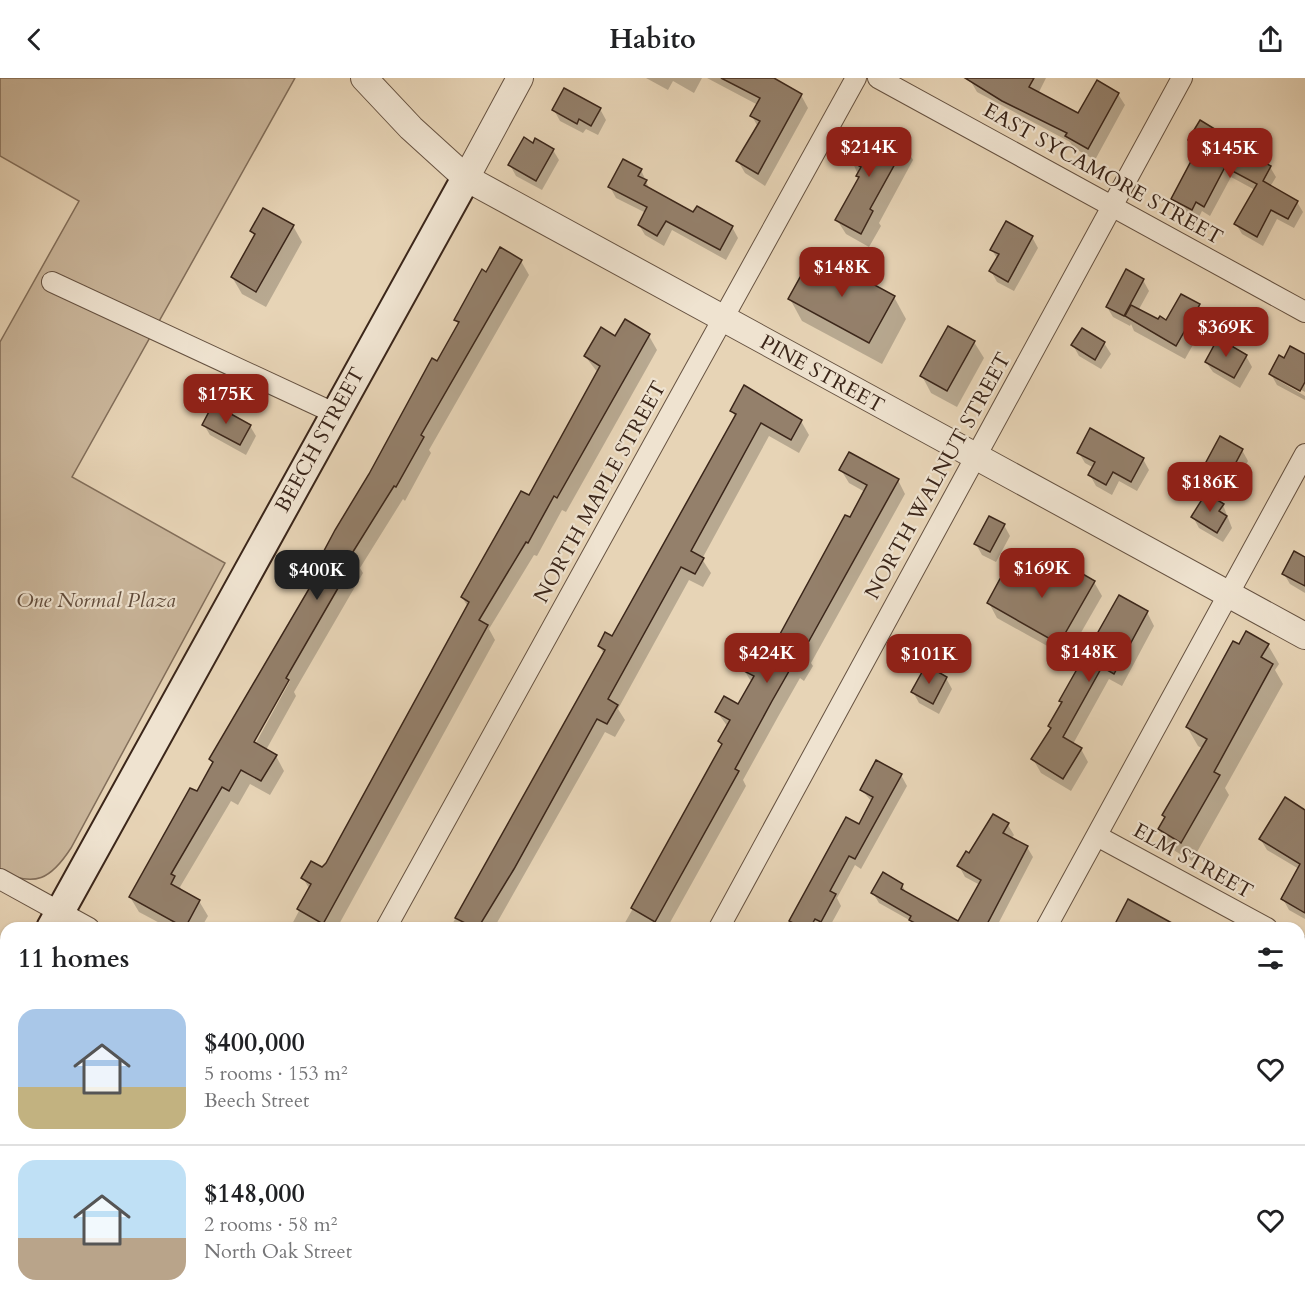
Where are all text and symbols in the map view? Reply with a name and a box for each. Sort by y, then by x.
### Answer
text: Habito [609,21,696,58]
icon: back [18,23,51,56]
icon: share [1254,23,1287,56]
street label: EAST SYCAMORE STREET [978,96,1228,252]
pin: $214K [827,127,911,178]
pin: $145K [1188,128,1272,179]
text: $214K [840,133,898,160]
text: $145K [1201,134,1259,161]
pin: $148K [800,247,884,298]
text: $148K [813,253,871,280]
pin: $369K [1184,307,1268,358]
text: $369K [1197,313,1255,340]
street label: PINE STREET [755,328,889,420]
street label: NORTH WALNUT STREET [858,347,1018,605]
street label: BEECH STREET [268,362,372,518]
pin: $175K [184,374,268,425]
street label: NORTH MAPLE STREET [527,376,673,608]
text: $175K [197,380,255,407]
pin: $186K [1168,462,1252,513]
text: $186K [1181,468,1239,495]
pin: $169K [1000,548,1084,599]
pin: $400K [275,550,359,601]
text: $169K [1013,554,1071,581]
text: $400K [288,556,346,583]
park label: One Normal Plaza [16,586,176,615]
pin: $148K [1047,632,1131,683]
pin: $424K [725,633,809,684]
pin: $101K [887,634,971,685]
text: $148K [1060,638,1118,665]
text: $424K [738,639,796,666]
text: $101K [900,640,958,667]
street label: ELM STREET [1128,816,1258,906]
text: 11 homes [18,941,129,976]
icon: filters [1254,942,1287,975]
text: $400,000 [204,1025,305,1060]
icon: home [66,1033,138,1105]
icon: heart [1254,1053,1287,1086]
text: 5 rooms · 153 m² [204,1060,348,1087]
text: Beech Street [204,1087,309,1114]
text: $148,000 [204,1176,305,1211]
icon: home [66,1184,138,1256]
icon: heart [1254,1204,1287,1237]
text: 2 rooms · 58 m² [204,1211,337,1238]
text: North Oak Street [204,1238,352,1265]

